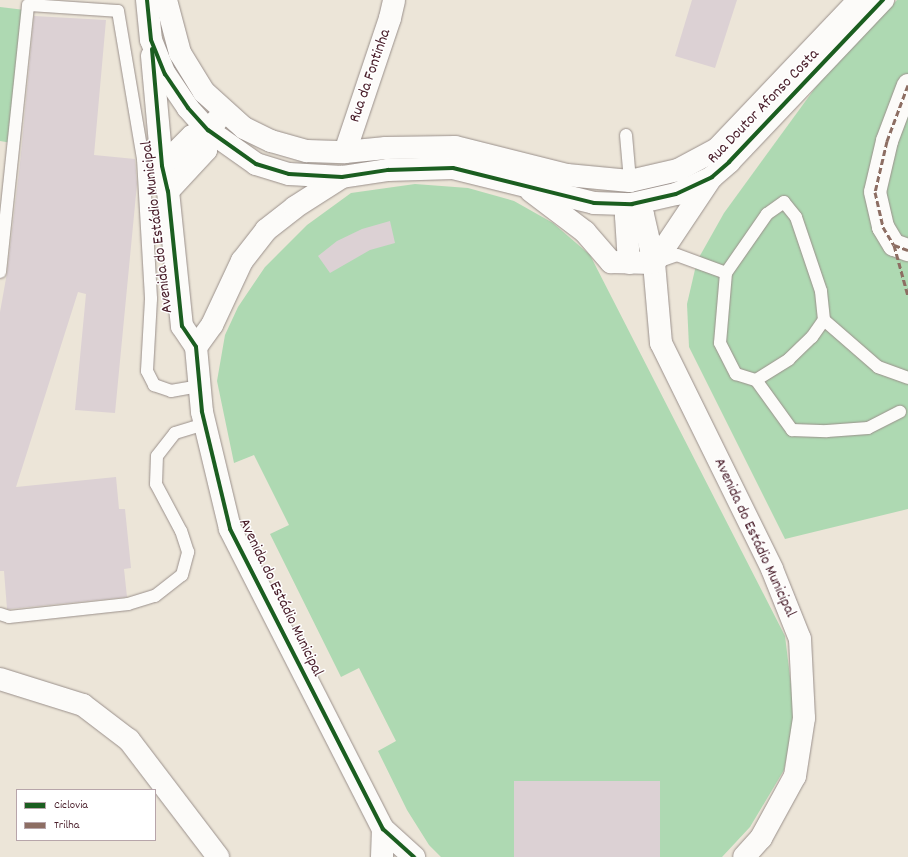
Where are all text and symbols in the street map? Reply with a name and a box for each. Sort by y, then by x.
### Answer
street label: Rua da Fontinha [346,27,396,125]
street label: Rua Doutor Afonso Costa [704,46,824,168]
street label: Avenida do Estádio Municipal [138,140,178,314]
street label: Avenida do Estádio Municipal [709,455,799,621]
street label: Avenida do Estádio Municipal [233,516,327,680]
legend [16,789,156,841]
text: Ciclovia [54,797,88,814]
text: Trilha [54,817,79,834]

